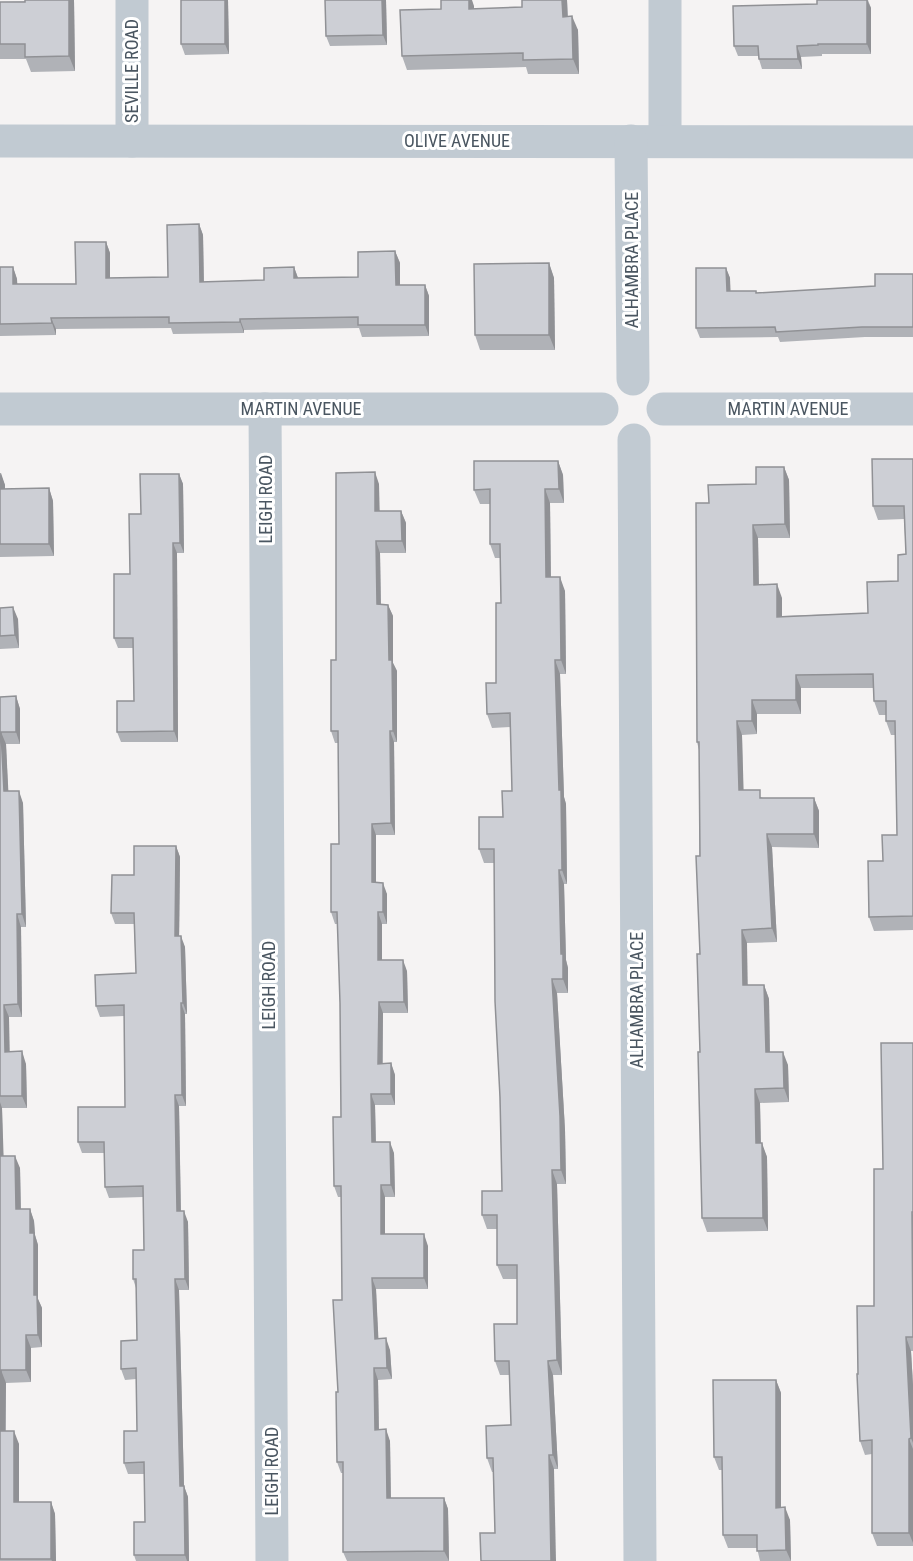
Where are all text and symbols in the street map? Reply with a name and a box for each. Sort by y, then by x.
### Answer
street label: SEVILLE ROAD [121,19,142,123]
street label: OLIVE AVENUE [404,130,510,151]
street label: ALHAMBRA PLACE [621,192,642,328]
street label: MARTIN AVENUE [241,398,362,419]
street label: MARTIN AVENUE [728,398,849,419]
street label: LEIGH ROAD [255,455,276,543]
street label: ALHAMBRA PLACE [626,932,647,1068]
street label: LEIGH ROAD [258,941,279,1029]
street label: LEIGH ROAD [261,1427,282,1515]

